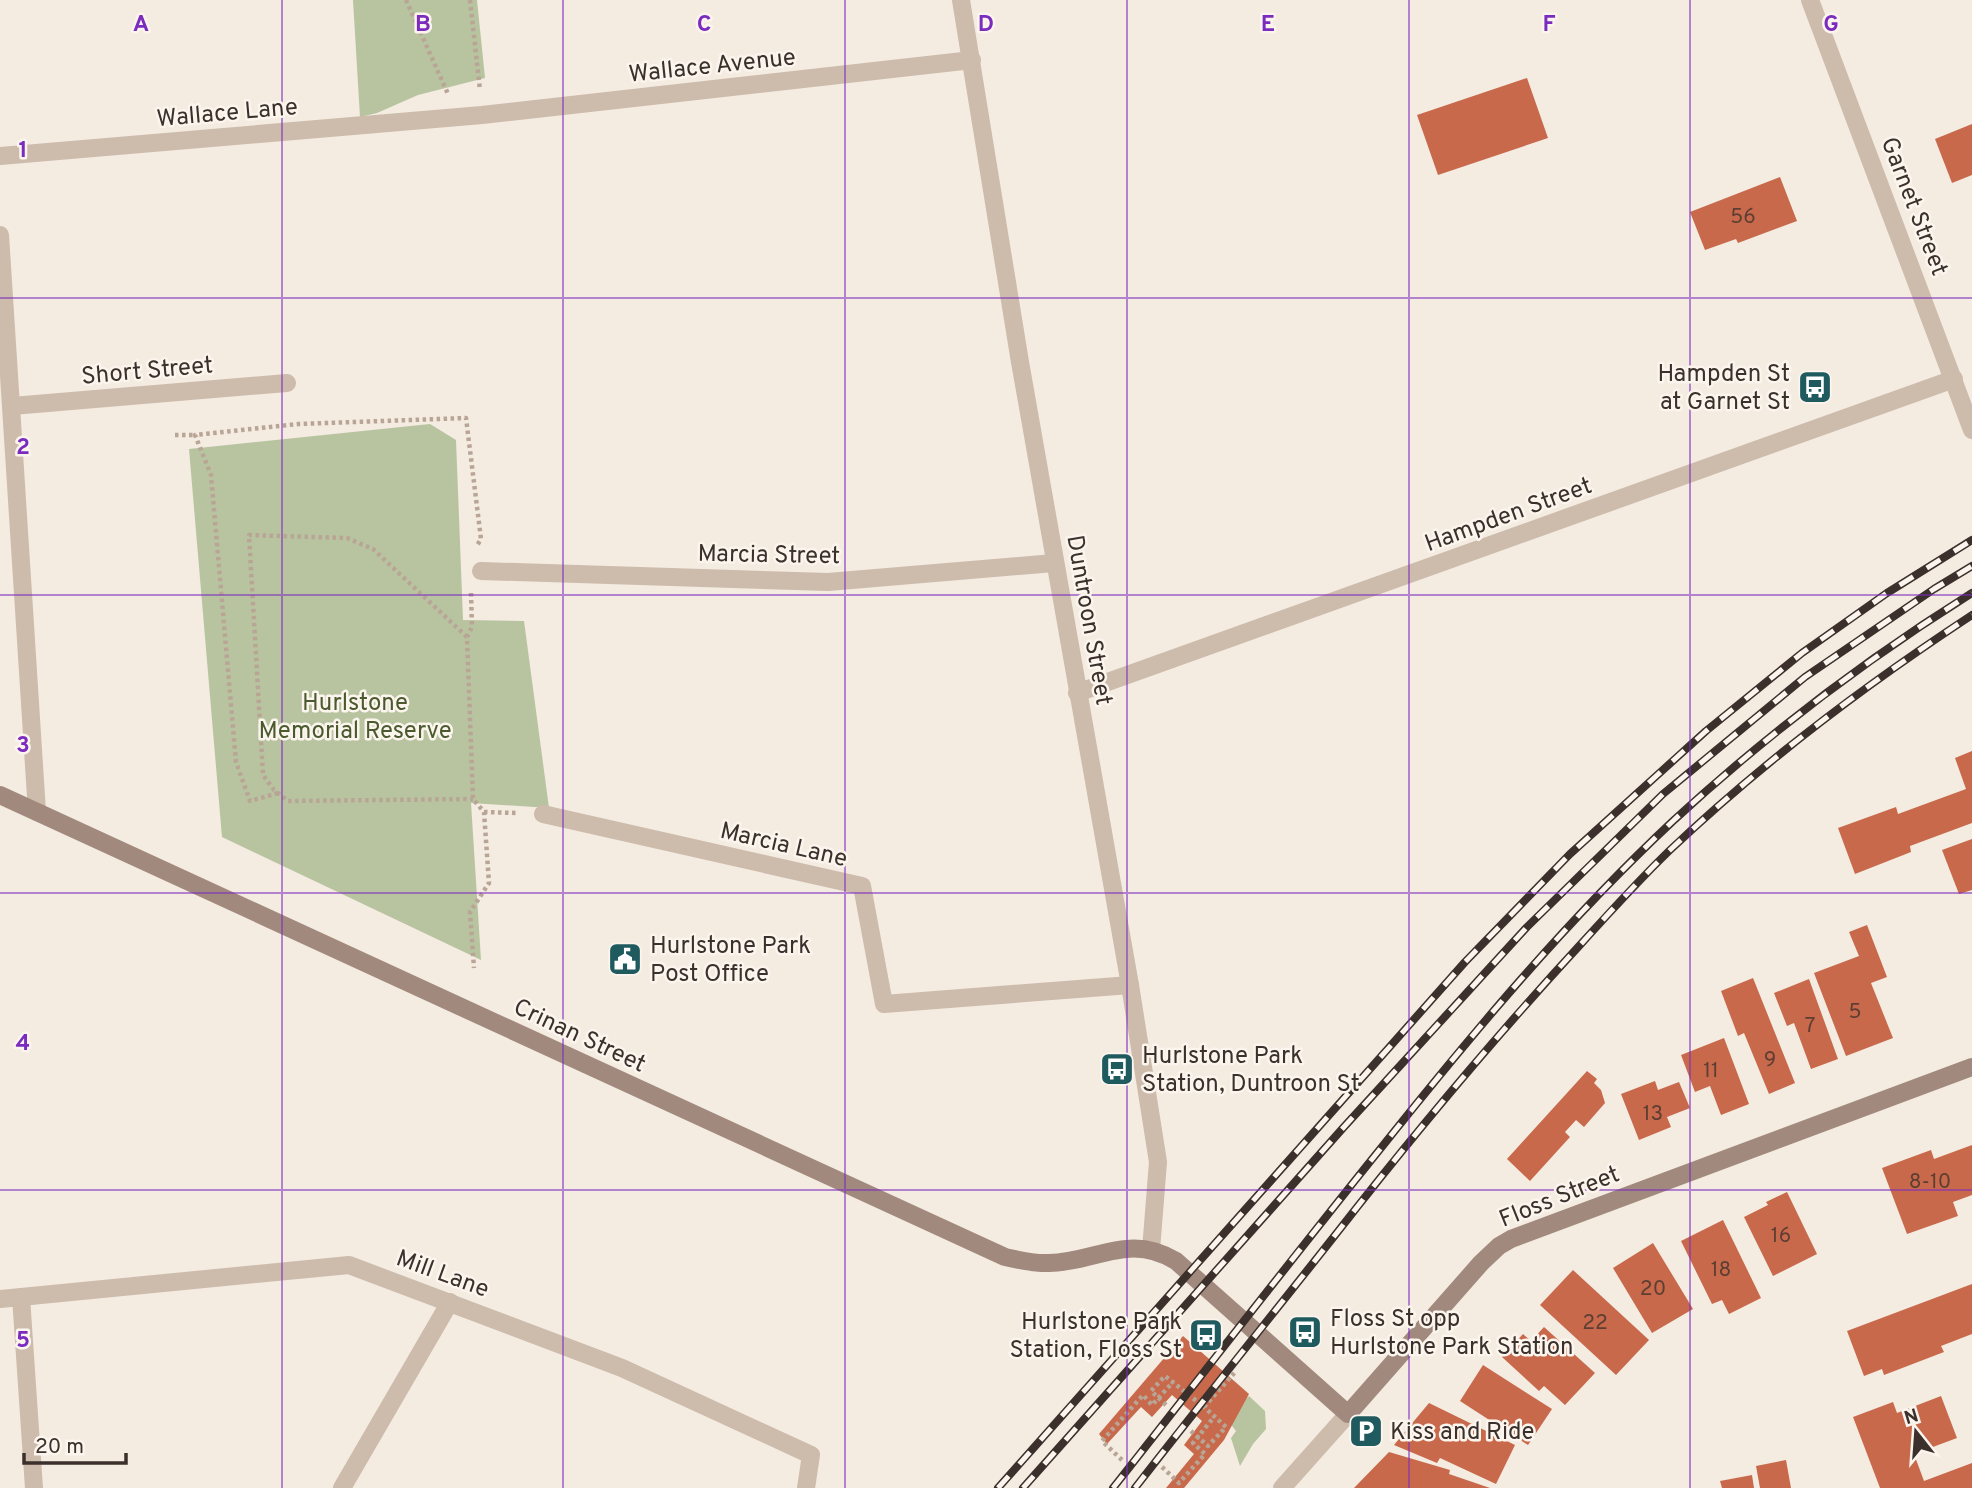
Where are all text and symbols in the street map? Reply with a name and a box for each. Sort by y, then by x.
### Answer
text: A [133,11,149,40]
text: B [415,11,431,40]
text: C [697,11,711,40]
text: D [978,11,994,40]
text: E [1261,11,1275,40]
text: F [1542,11,1556,40]
text: G [1823,11,1839,40]
street label: Wallace Avenue [627,43,797,91]
street label: Wallace Lane [155,93,299,135]
street label: Garnet Street [1873,133,1953,280]
text: 1 [18,137,28,166]
house number: 56 [1730,204,1756,231]
street label: Short Street [80,351,214,393]
place label: Hampden St at Garnet St [1657,360,1790,418]
bus stop icon: Hampden St at Garnet St [1796,368,1834,406]
text: 2 [16,434,30,463]
street label: Hampden Street [1421,472,1596,560]
street label: Duntroon Street [1058,533,1118,708]
street label: Marcia Street [697,540,841,572]
park label: Hurlstone Memorial Reserve [258,689,452,747]
text: 3 [16,732,30,761]
street label: Marcia Lane [717,817,850,875]
place label: Hurlstone Park Post Office [650,932,811,990]
public building icon: Hurlstone Park Post Office [606,940,644,978]
street label: Crinan Street [508,993,650,1081]
house number: 5 [1848,999,1862,1026]
house number: 7 [1805,1013,1816,1040]
text: 4 [16,1030,30,1059]
place label: Hurlstone Park Station, Duntroon St [1142,1042,1360,1100]
house number: 9 [1764,1047,1776,1074]
bus stop icon: Hurlstone Park Station, Duntroon St [1098,1050,1136,1088]
house number: 11 [1703,1058,1719,1085]
house number: 13 [1643,1101,1663,1128]
street label: Floss Street [1495,1160,1624,1236]
house number: 8-10 [1909,1169,1951,1196]
house number: 16 [1771,1223,1791,1250]
street label: Mill Lane [392,1244,493,1306]
house number: 18 [1711,1257,1731,1284]
house number: 20 [1640,1276,1666,1303]
place label: Floss St opp Hurlstone Park Station [1330,1305,1573,1363]
place label: Hurlstone Park Station, Floss St [1009,1308,1182,1366]
house number: 22 [1582,1310,1608,1337]
bus stop icon: Floss St opp Hurlstone Park Station [1286,1313,1324,1351]
bus stop icon: Hurlstone Park Station, Floss St [1187,1316,1225,1354]
text: 5 [16,1327,30,1356]
north arrow [1881,1397,1951,1467]
text: N [1902,1404,1922,1431]
parking icon: Kiss and Ride [1347,1412,1385,1450]
place label: Kiss and Ride [1390,1418,1534,1448]
scale bar [24,1422,126,1466]
text: 20 m [35,1434,84,1461]

